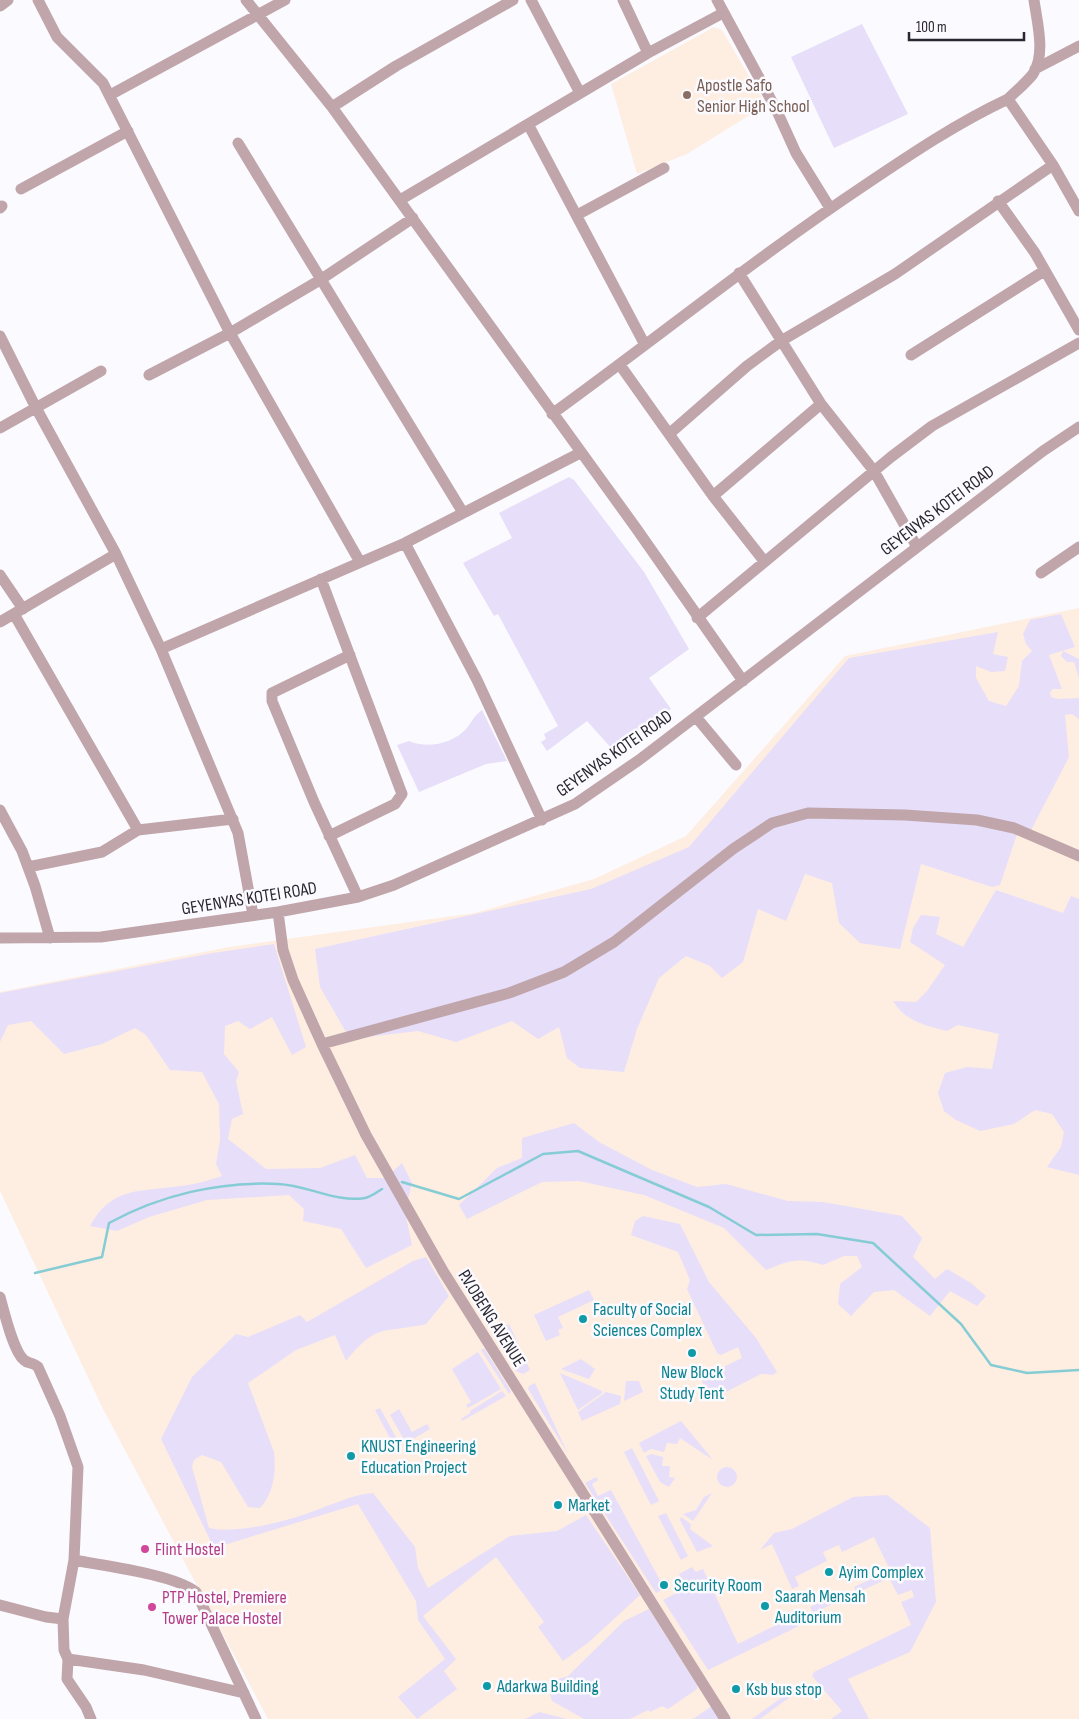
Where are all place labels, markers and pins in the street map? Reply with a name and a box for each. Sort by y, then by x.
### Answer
place label: Apostle Safo Senior High School [696,75,810,117]
marker: Apostle Safo Senior High School [681,89,693,101]
place label: Faculty of Social Sciences Complex [593,1299,702,1341]
marker: Faculty of Social Sciences Complex [577,1313,589,1325]
marker: New Block Study Tent [686,1347,698,1359]
place label: New Block Study Tent [660,1362,725,1404]
place label: KNUST Engineering Education Project [361,1436,476,1478]
marker: KNUST Engineering Education Project [345,1450,357,1462]
place label: Market [568,1495,611,1516]
marker: Market [552,1499,564,1511]
place label: Flint Hostel [155,1539,224,1560]
marker: Flint Hostel [139,1543,151,1555]
place label: Ayim Complex [838,1562,924,1583]
marker: Ayim Complex [823,1566,835,1578]
place label: Security Room [674,1575,762,1596]
marker: Security Room [658,1579,670,1591]
place label: Saarah Mensah Auditorium [774,1586,866,1628]
place label: PTP Hostel, Premiere Tower Palace Hostel [162,1587,287,1629]
marker: Saarah Mensah Auditorium [759,1600,771,1612]
marker: PTP Hostel, Premiere Tower Palace Hostel [146,1601,158,1613]
place label: Adarkwa Building [496,1676,599,1697]
place label: Ksb bus stop [746,1679,822,1700]
marker: Adarkwa Building [481,1680,493,1692]
marker: Ksb bus stop [730,1683,742,1695]

